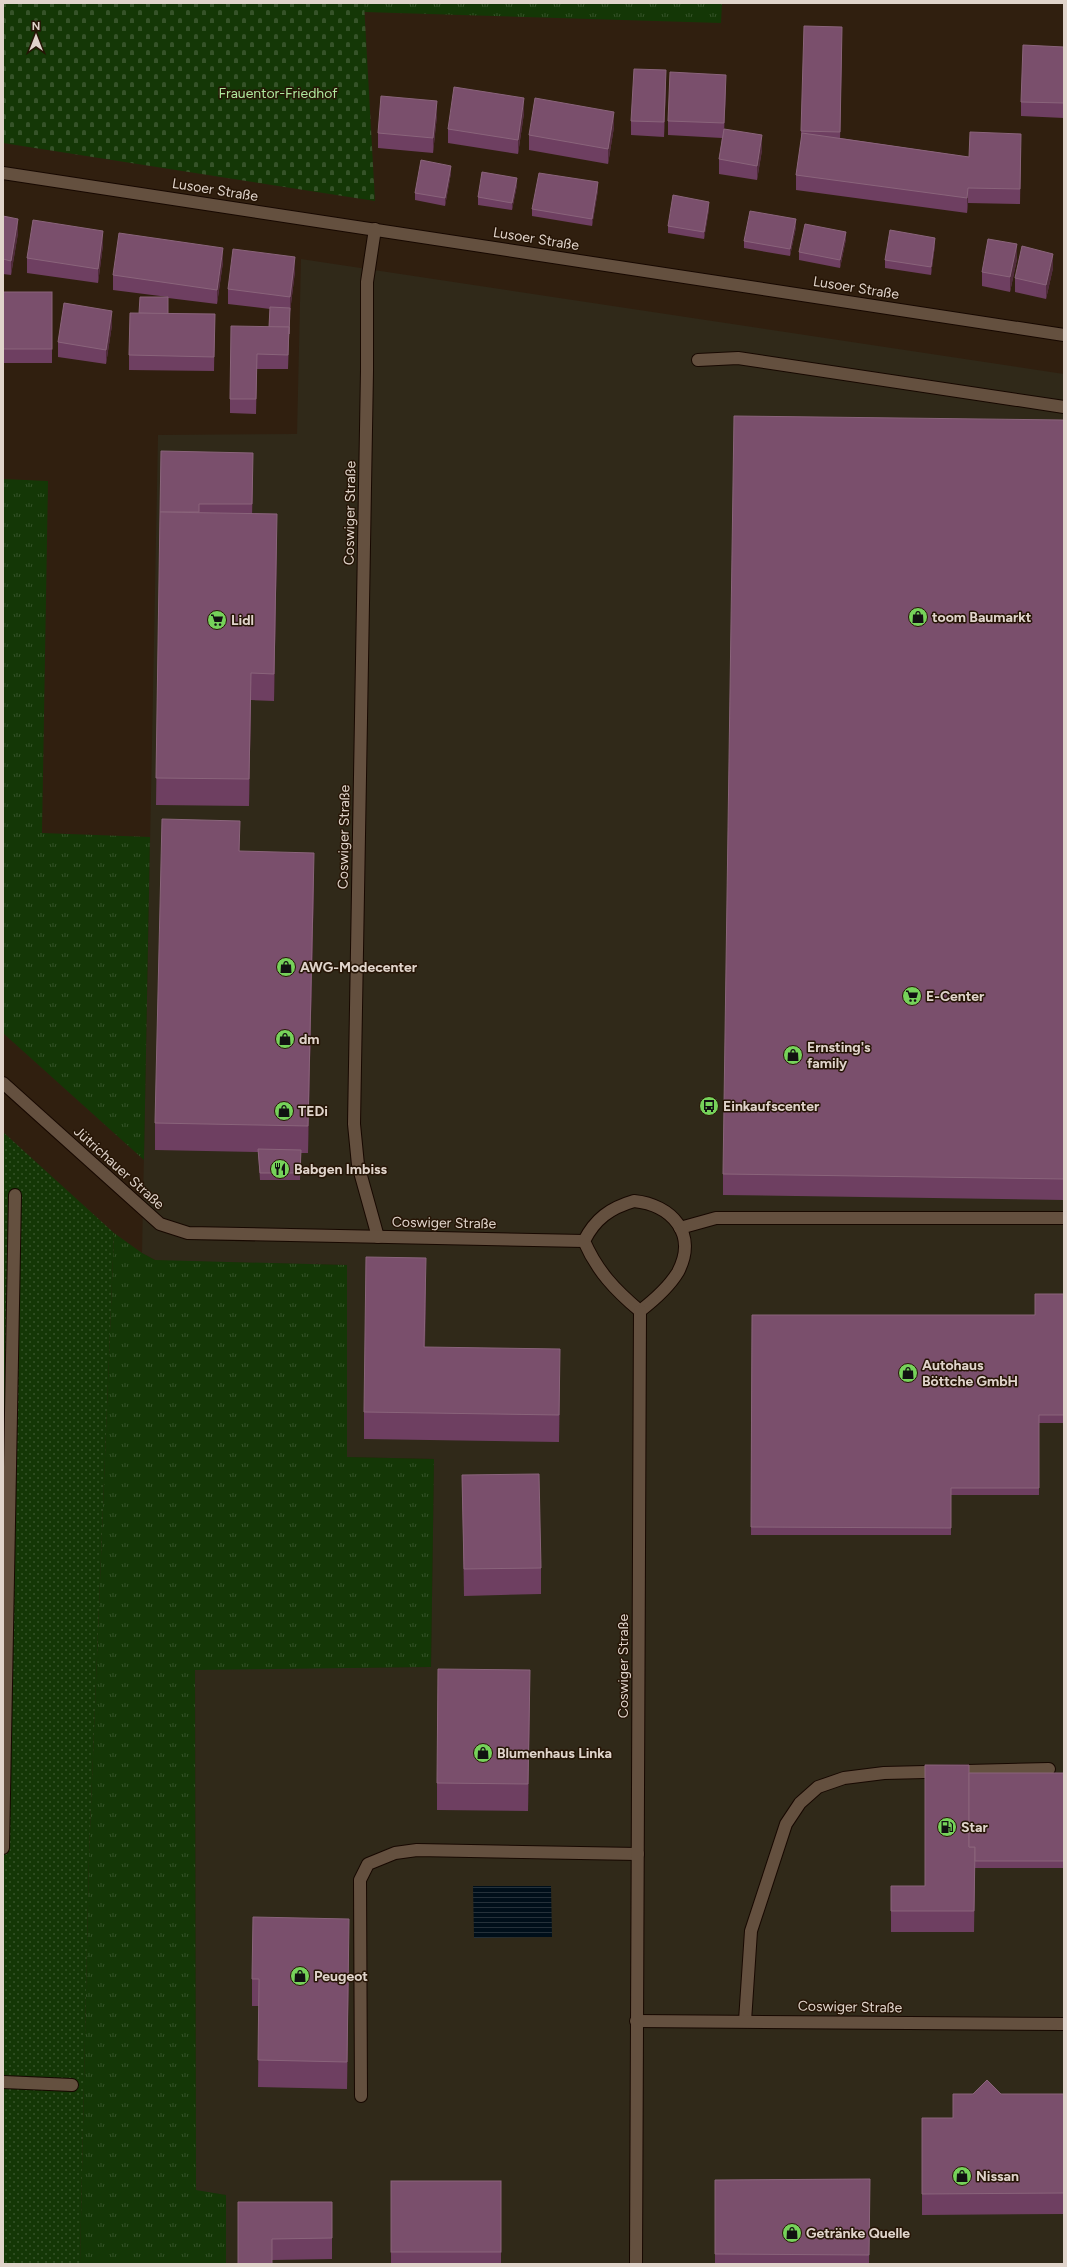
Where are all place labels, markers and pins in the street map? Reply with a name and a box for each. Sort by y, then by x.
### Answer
shop icon: toom Baumarkt [907,606,929,628]
supermarket icon: Lidl [206,609,228,631]
place label: toom Baumarkt [932,609,1032,626]
place label: Lidl [231,612,254,629]
shop icon: AWG-Modecenter [275,956,297,978]
place label: AWG-Modecenter [300,959,418,976]
supermarket icon: E-Center [901,985,923,1007]
place label: E-Center [926,988,985,1005]
shop icon: dm [274,1028,296,1050]
place label: dm [299,1031,320,1048]
place label: Ernsting's family [807,1039,871,1072]
shop icon: Ernsting's family [782,1044,804,1066]
bus stop icon: Einkaufscenter [698,1095,720,1117]
place label: Einkaufscenter [723,1098,820,1115]
shop icon: TEDi [273,1100,295,1122]
place label: TEDi [298,1103,328,1120]
restaurant icon: Babgen Imbiss [269,1158,291,1180]
place label: Babgen Imbiss [294,1161,388,1178]
place label: Autohaus Böttche GmbH [922,1357,1018,1390]
shop icon: Autohaus Böttche GmbH [897,1362,919,1384]
shop icon: Blumenhaus Linka [472,1742,494,1764]
place label: Blumenhaus Linka [497,1745,612,1762]
fuel station icon: Star [936,1816,958,1838]
place label: Star [961,1819,988,1836]
shop icon: Peugeot [289,1965,311,1987]
place label: Peugeot [314,1968,368,1985]
shop icon: Nissan [951,2165,973,2187]
place label: Nissan [976,2168,1019,2185]
shop icon: Getränke Quelle [781,2222,803,2244]
place label: Getränke Quelle [806,2225,910,2242]

